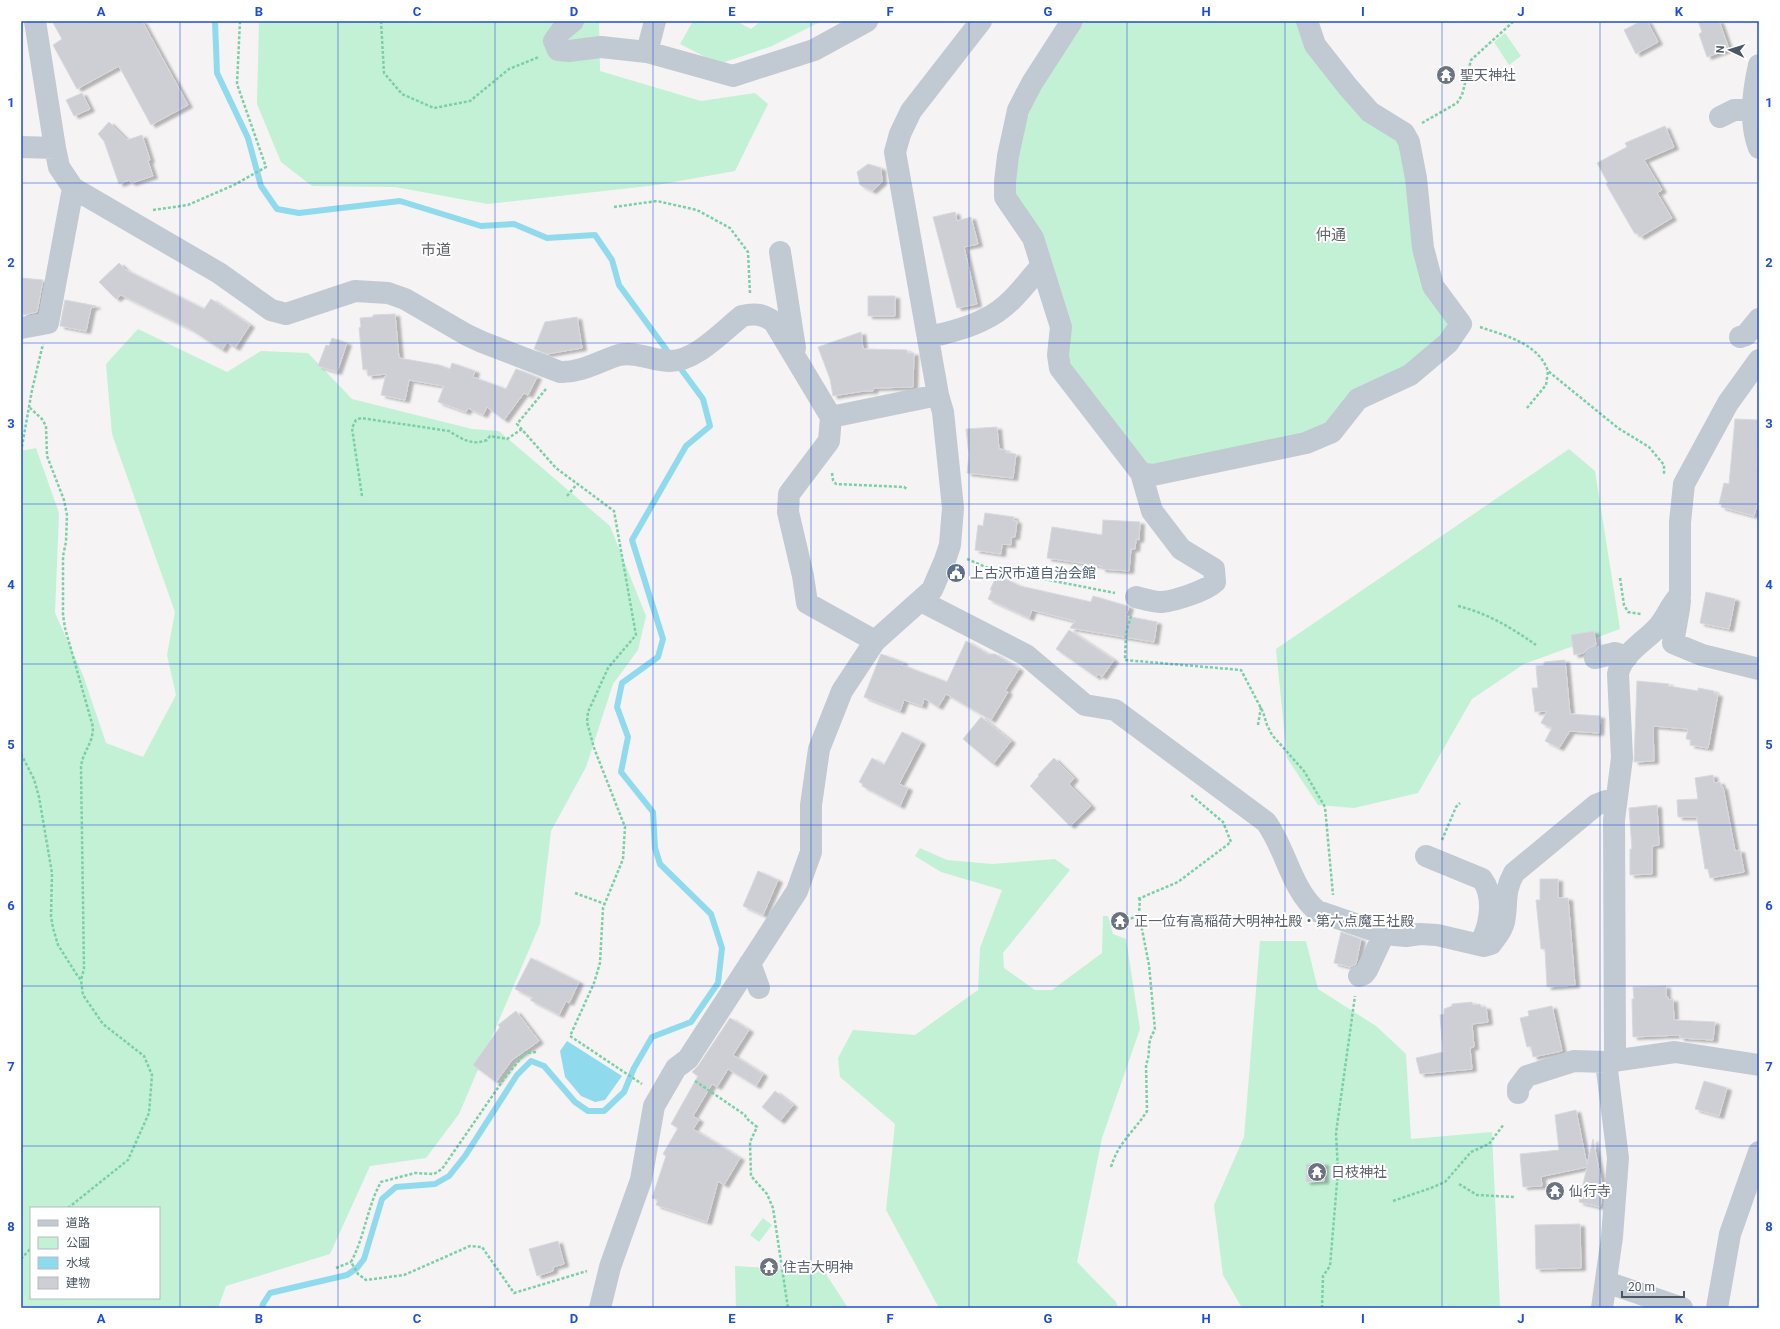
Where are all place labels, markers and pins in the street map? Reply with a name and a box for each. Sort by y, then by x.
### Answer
temple icon: 聖天神社 [1435,64,1457,86]
place label: 聖天神社 [1460,67,1516,83]
public building icon: 上古沢市道自治会館 [945,562,967,584]
place label: 上古沢市道自治会館 [970,565,1096,581]
temple icon: 正一位有高稲荷大明神社殿・第六点魔王社殿 [1109,910,1131,932]
place label: 正一位有高稲荷大明神社殿・第六点魔王社殿 [1134,913,1414,929]
temple icon: 日枝神社 [1306,1161,1328,1183]
place label: 日枝神社 [1331,1164,1387,1180]
temple icon: 仙行寺 [1544,1180,1566,1202]
place label: 仙行寺 [1569,1183,1611,1199]
temple icon: 住吉大明神 [758,1256,780,1278]
place label: 住吉大明神 [783,1259,853,1275]

